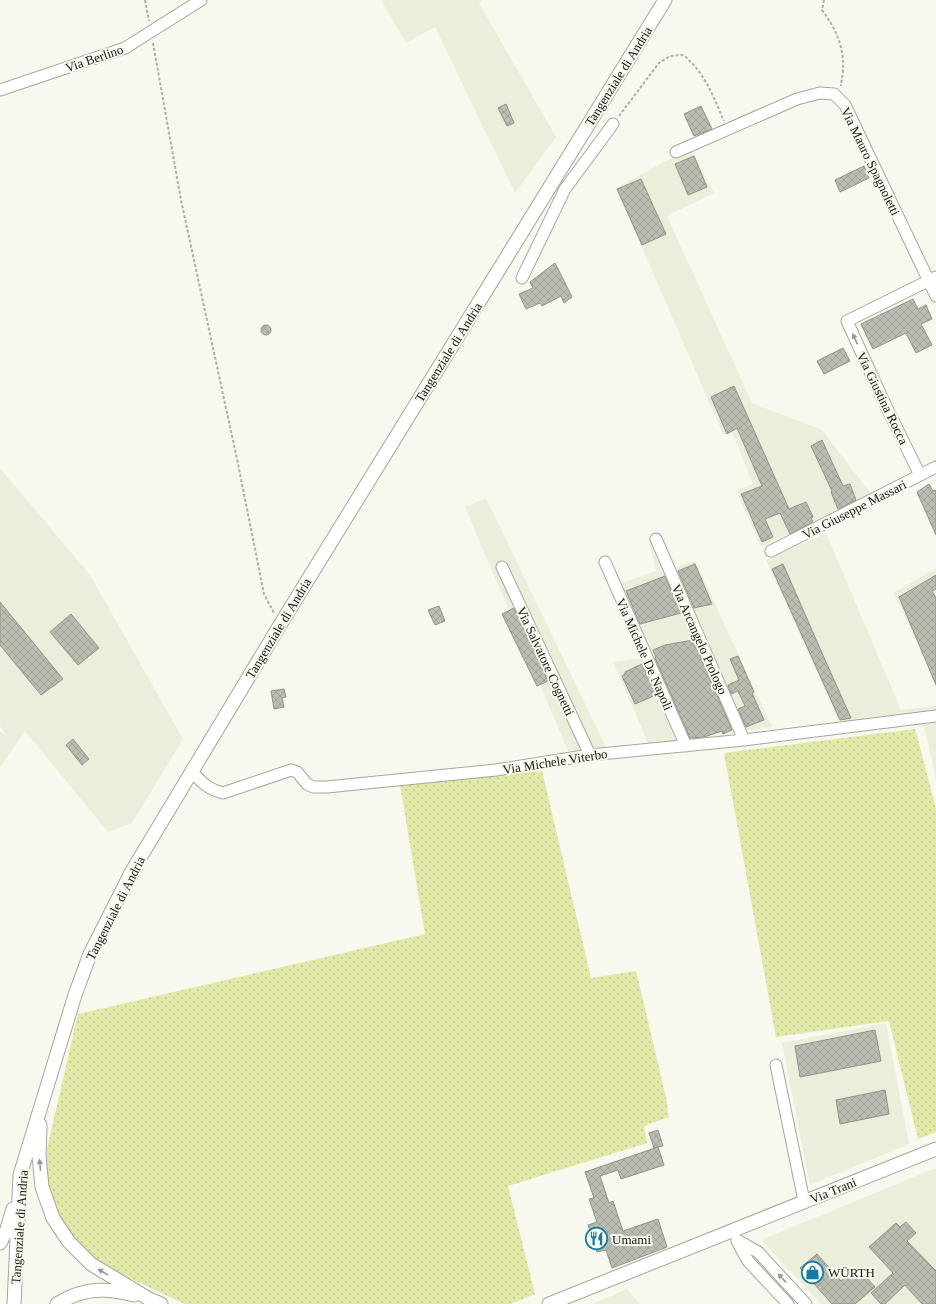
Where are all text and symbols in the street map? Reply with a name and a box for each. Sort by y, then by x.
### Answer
street label: Tangenziale di Andria [582,24,655,129]
street label: Via Berlino [63,42,125,75]
street label: Via Mauro Spagnoletti [838,105,903,218]
street label: Tangenziale di Andria [412,300,485,405]
one-way arrow [852,333,858,344]
street label: Via Giustina Rocca [854,350,912,447]
street label: Via Giuseppe Massari [800,477,909,542]
street label: Tangenziale di Andria [242,575,314,681]
street label: Via Arcangelo Prologo [668,582,731,697]
street label: Via Michele De Napoli [613,596,676,713]
street label: Via Salvatore Cognetti [514,604,578,718]
street label: Via Michele Viterbo [502,746,608,777]
street label: Tangenziale di Andria [83,854,148,963]
one-way arrow [36,1159,43,1171]
street label: Tangenziale di Andria [8,1169,31,1285]
street label: Via Trani [808,1174,859,1207]
restaurant icon: Umami [584,1226,610,1252]
place label: Umami [612,1232,651,1247]
shop icon: WÜRTH [799,1259,825,1285]
place label: WÜRTH [828,1265,875,1280]
one-way arrow [97,1268,109,1275]
one-way arrow [778,1273,787,1283]

